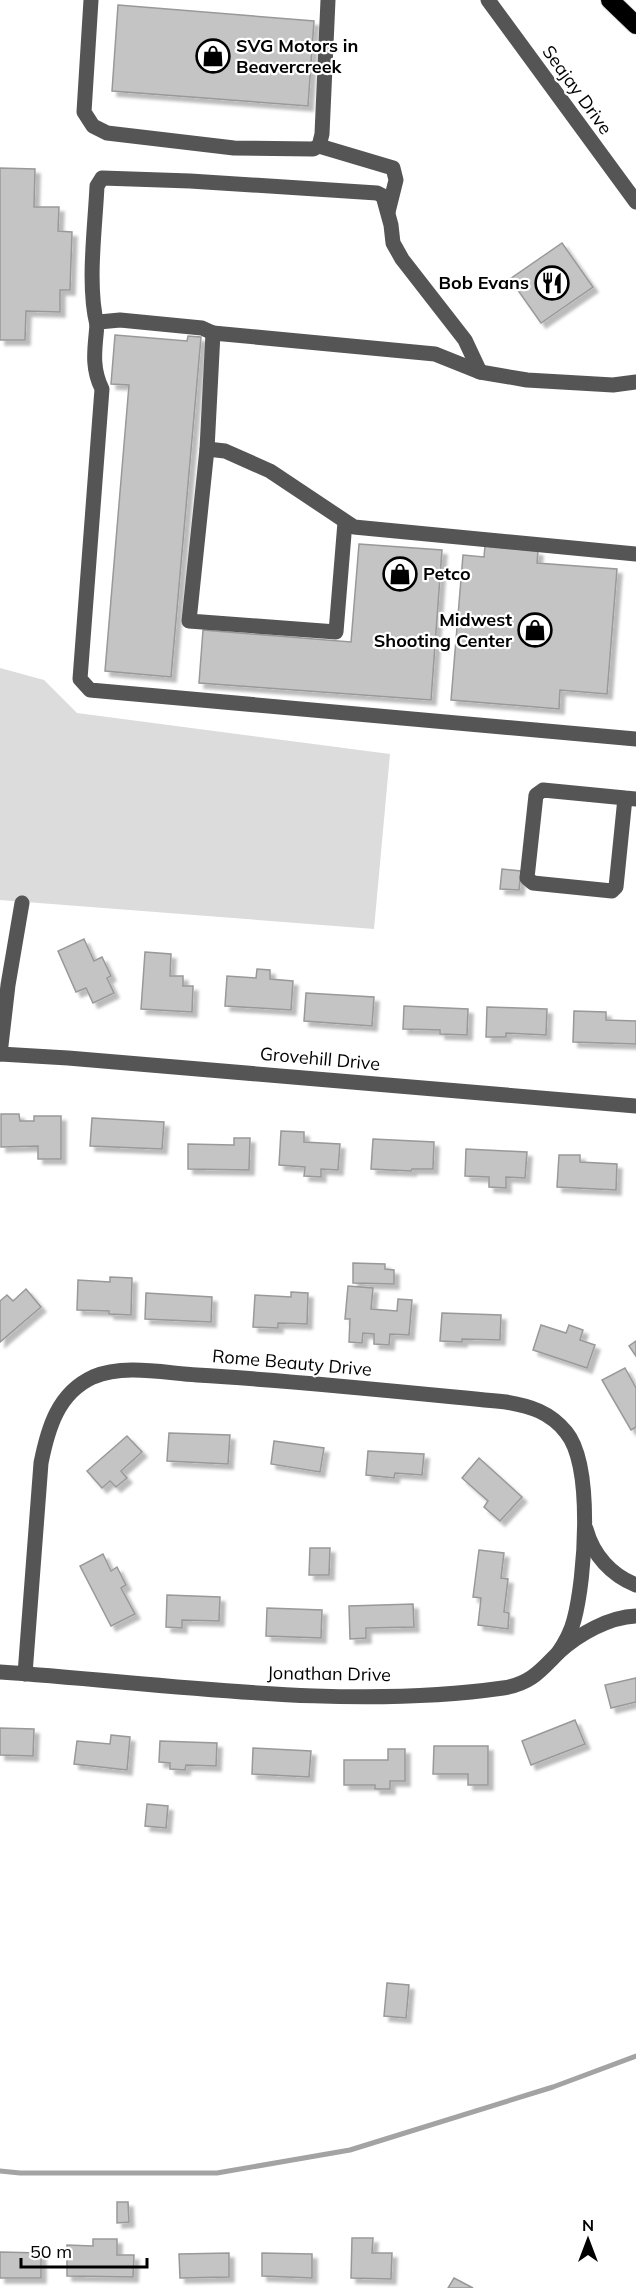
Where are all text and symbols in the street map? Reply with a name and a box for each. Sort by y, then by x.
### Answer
place label: SVG Motors in Beavercreek [236,34,358,78]
shop icon: SVG Motors in Beavercreek [195,38,231,74]
street label: Seajay Drive [537,41,617,139]
restaurant icon: Bob Evans [534,265,570,301]
place label: Bob Evans [439,271,529,294]
shop icon: Petco [382,556,418,592]
place label: Petco [423,562,471,585]
place label: Midwest Shooting Center [374,608,513,652]
shop icon: Midwest Shooting Center [517,612,553,648]
street label: Grovehill Drive [259,1042,381,1075]
street label: Rome Beauty Drive [211,1344,373,1381]
street label: Jonathan Drive [267,1661,391,1686]
north arrow [558,2210,618,2270]
text: N [582,2215,594,2235]
scale bar [21,2231,147,2269]
text: 50 m [30,2240,72,2263]

